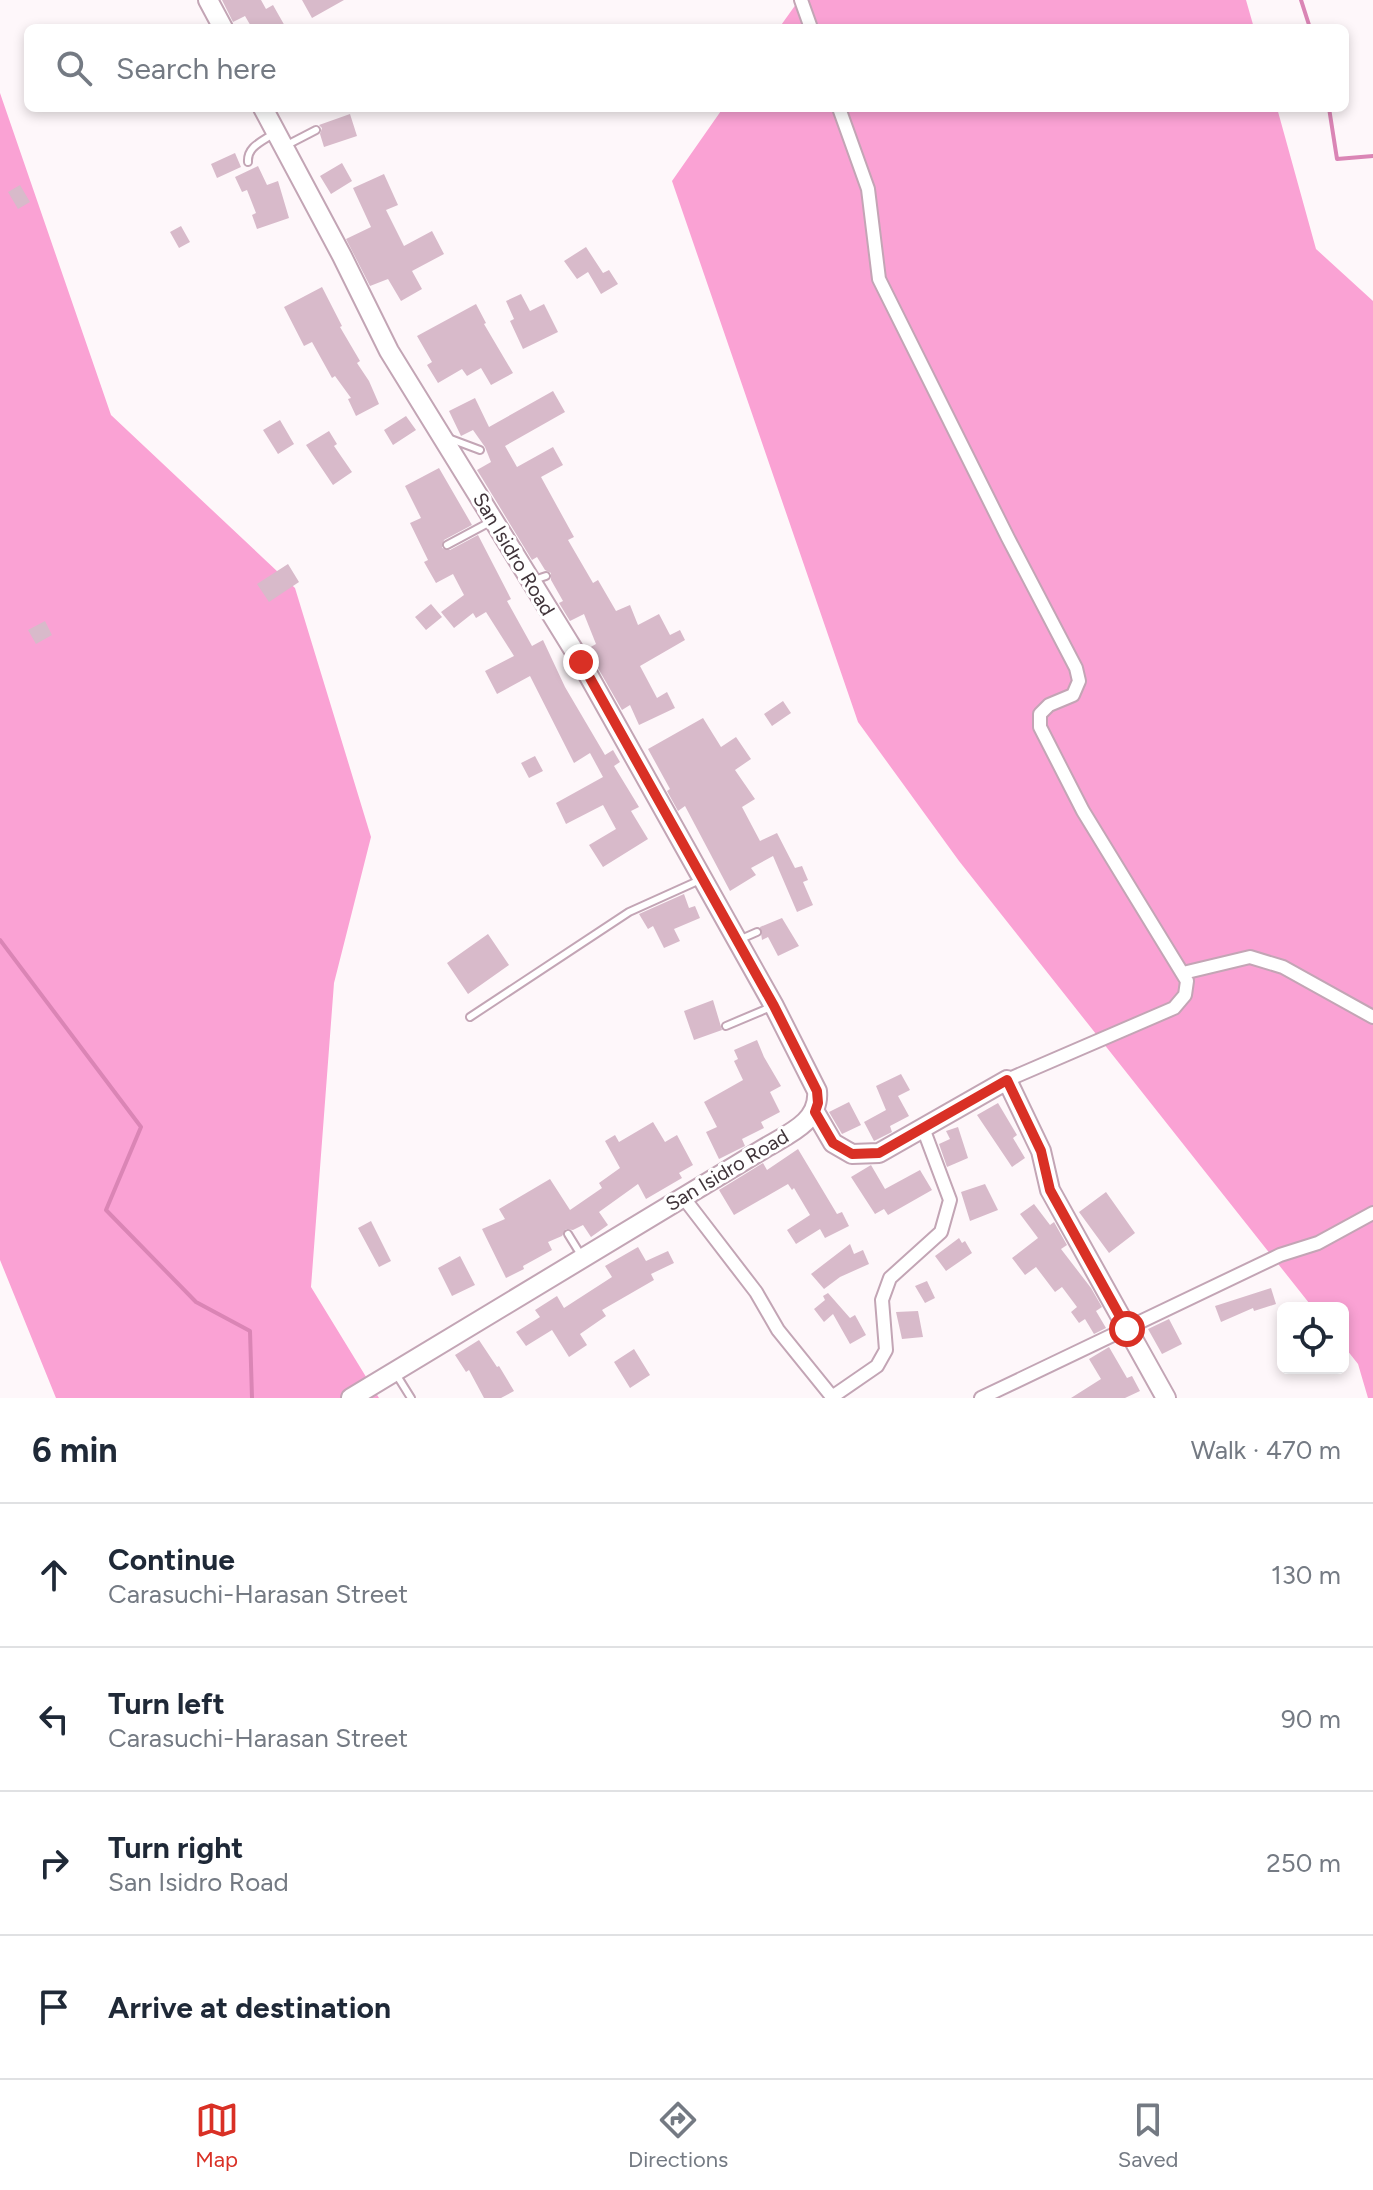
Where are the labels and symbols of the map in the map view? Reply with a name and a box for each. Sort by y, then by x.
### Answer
street label: San Isidro Road [468,488,560,620]
route end [563,644,599,680]
street label: San Isidro Road [661,1124,793,1216]
route start [1109,1311,1145,1347]

